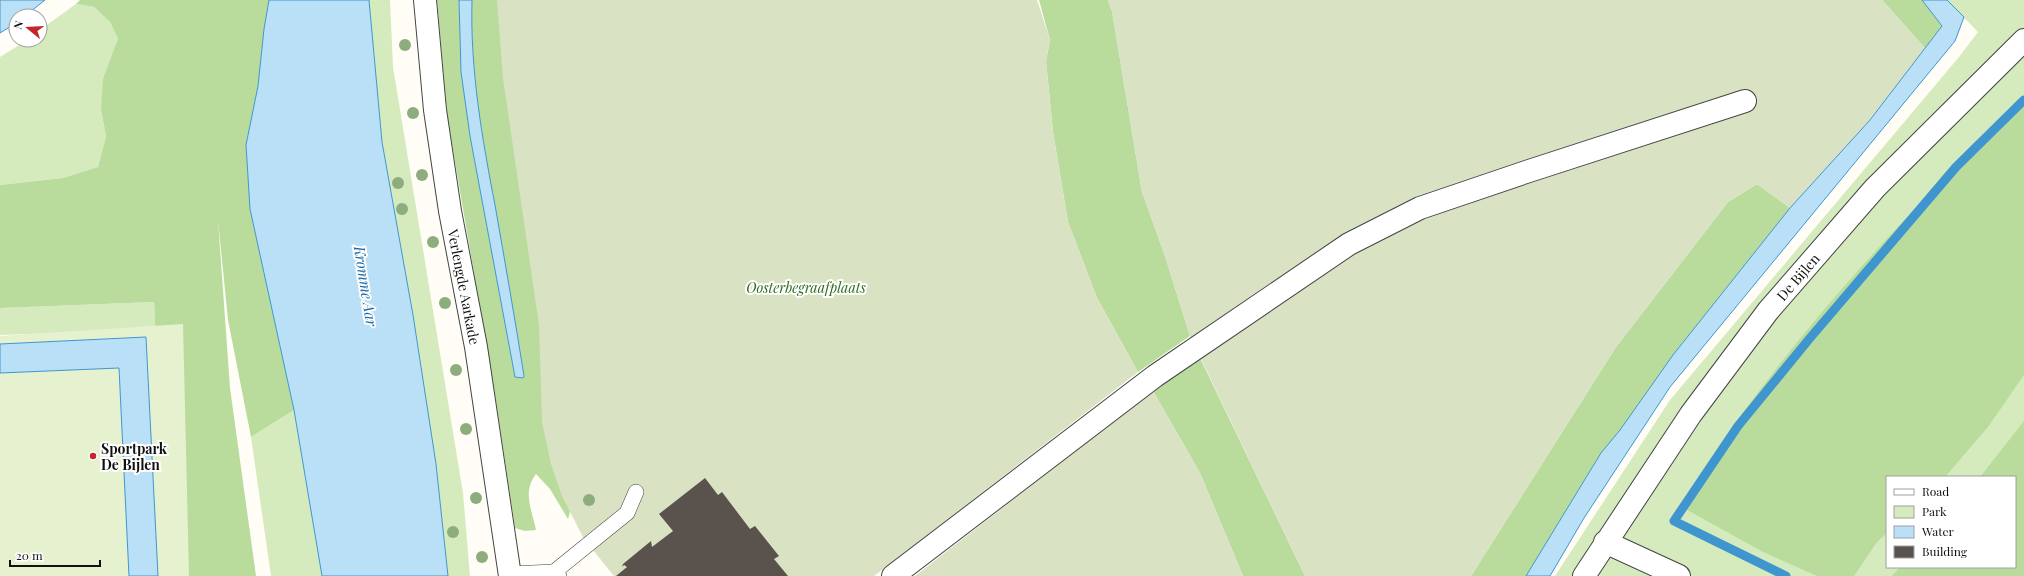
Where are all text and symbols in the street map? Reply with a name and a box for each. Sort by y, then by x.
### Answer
north arrow [8,8,48,48]
text: N [10,19,26,31]
street label: Verlengde Aarkade [443,227,485,346]
water label: Kromme Aar [350,243,382,328]
street label: De Bijlen [1772,249,1824,305]
park label: Oosterbegraafplaats [746,278,866,297]
place label: Sportpark De Bijlen [101,439,168,474]
marker: Sportpark De Bijlen [88,451,98,461]
legend [1886,476,2016,568]
text: Road [1922,483,1949,499]
text: Park [1922,503,1947,519]
text: Water [1921,523,1955,539]
scale bar [10,542,100,568]
text: Building [1922,543,1968,559]
text: 20 m [16,547,43,563]

